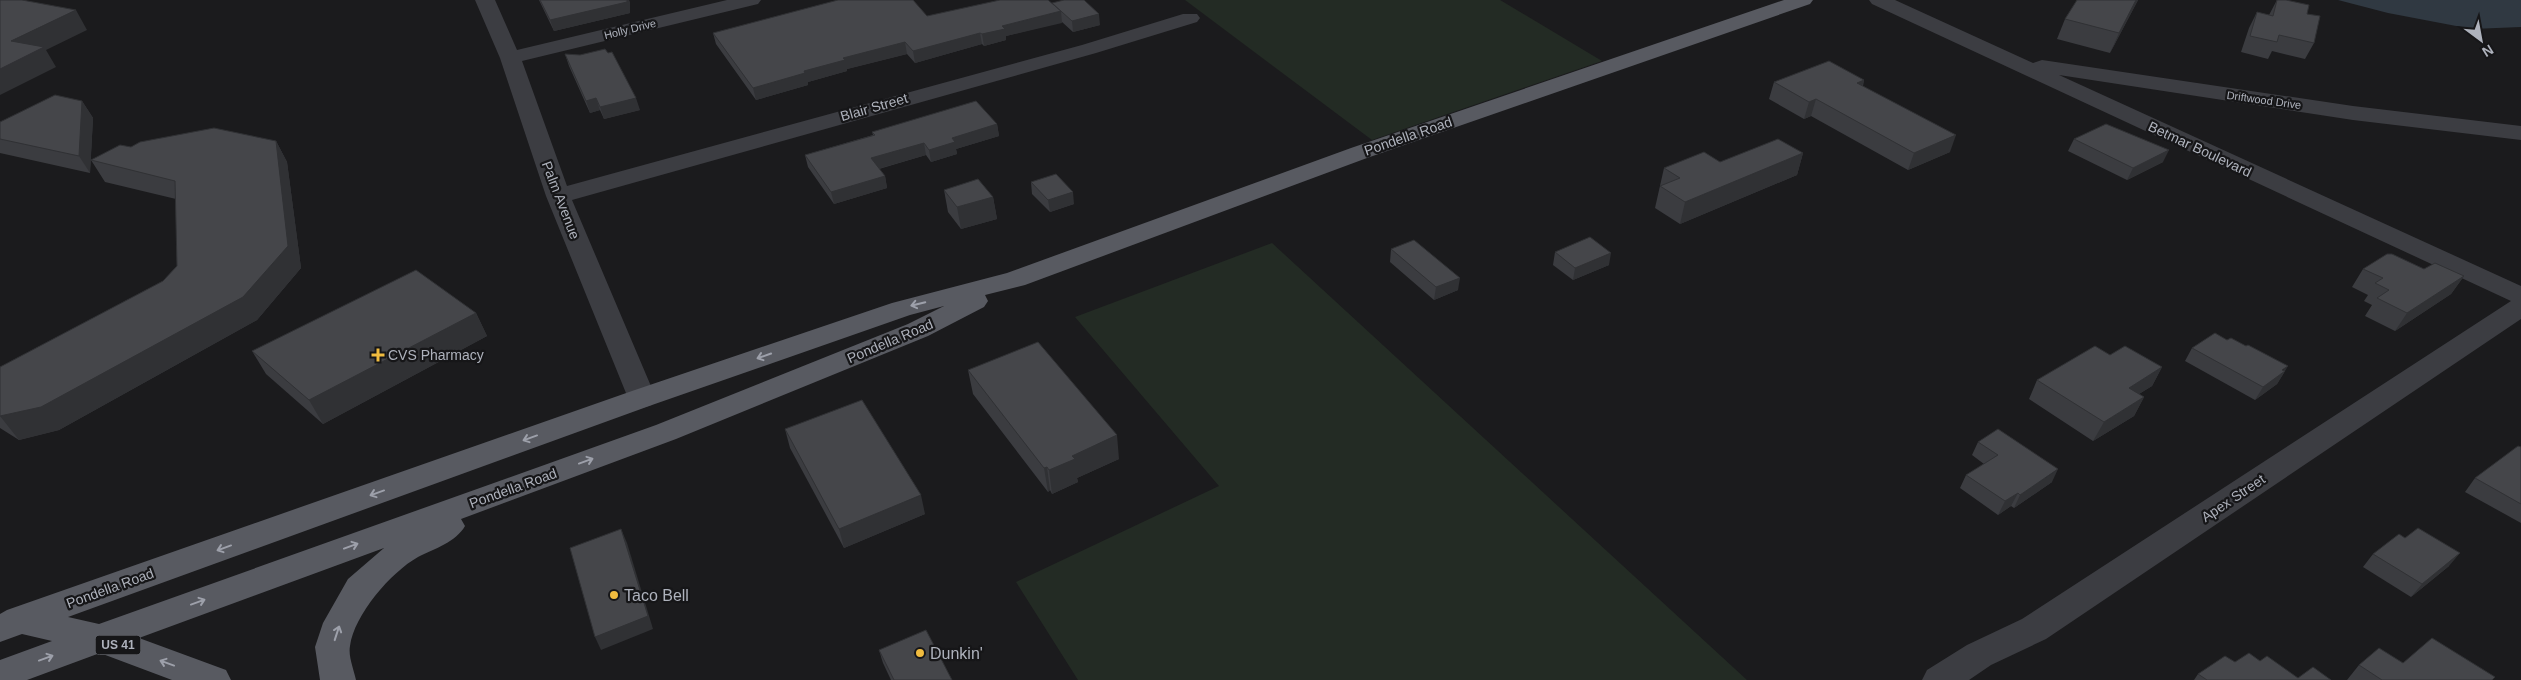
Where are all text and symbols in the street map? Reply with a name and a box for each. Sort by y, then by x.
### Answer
north arrow [2456,15,2506,65]
street label: Holly Drive [603,17,657,41]
text: N [2479,42,2496,60]
street label: Driftwood Drive [2226,89,2302,111]
street label: Blair Street [839,90,910,124]
street label: Pondella Road [1362,113,1454,159]
street label: Betmar Boulevard [2146,118,2254,180]
street label: Palm Avenue [539,159,583,241]
one-way arrow [911,300,927,310]
street label: Pondella Road [845,316,935,366]
place label: CVS Pharmacy [388,347,484,363]
marker: CVS Pharmacy [372,349,384,361]
one-way arrow [757,352,772,361]
one-way arrow [523,434,539,443]
one-way arrow [578,456,593,465]
street label: Pondella Road [467,465,559,511]
street label: Apex Street [2198,471,2268,525]
one-way arrow [370,489,386,498]
one-way arrow [343,541,358,550]
one-way arrow [217,544,233,553]
street label: Pondella Road [64,565,156,611]
place label: Taco Bell [624,587,689,604]
marker: Taco Bell [608,589,620,601]
one-way arrow [190,597,206,606]
one-way arrow [332,625,342,641]
road number: US 41 [96,636,140,654]
place label: Dunkin' [930,645,983,662]
marker: Dunkin' [914,647,926,659]
one-way arrow [37,653,53,662]
one-way arrow [160,658,175,667]

